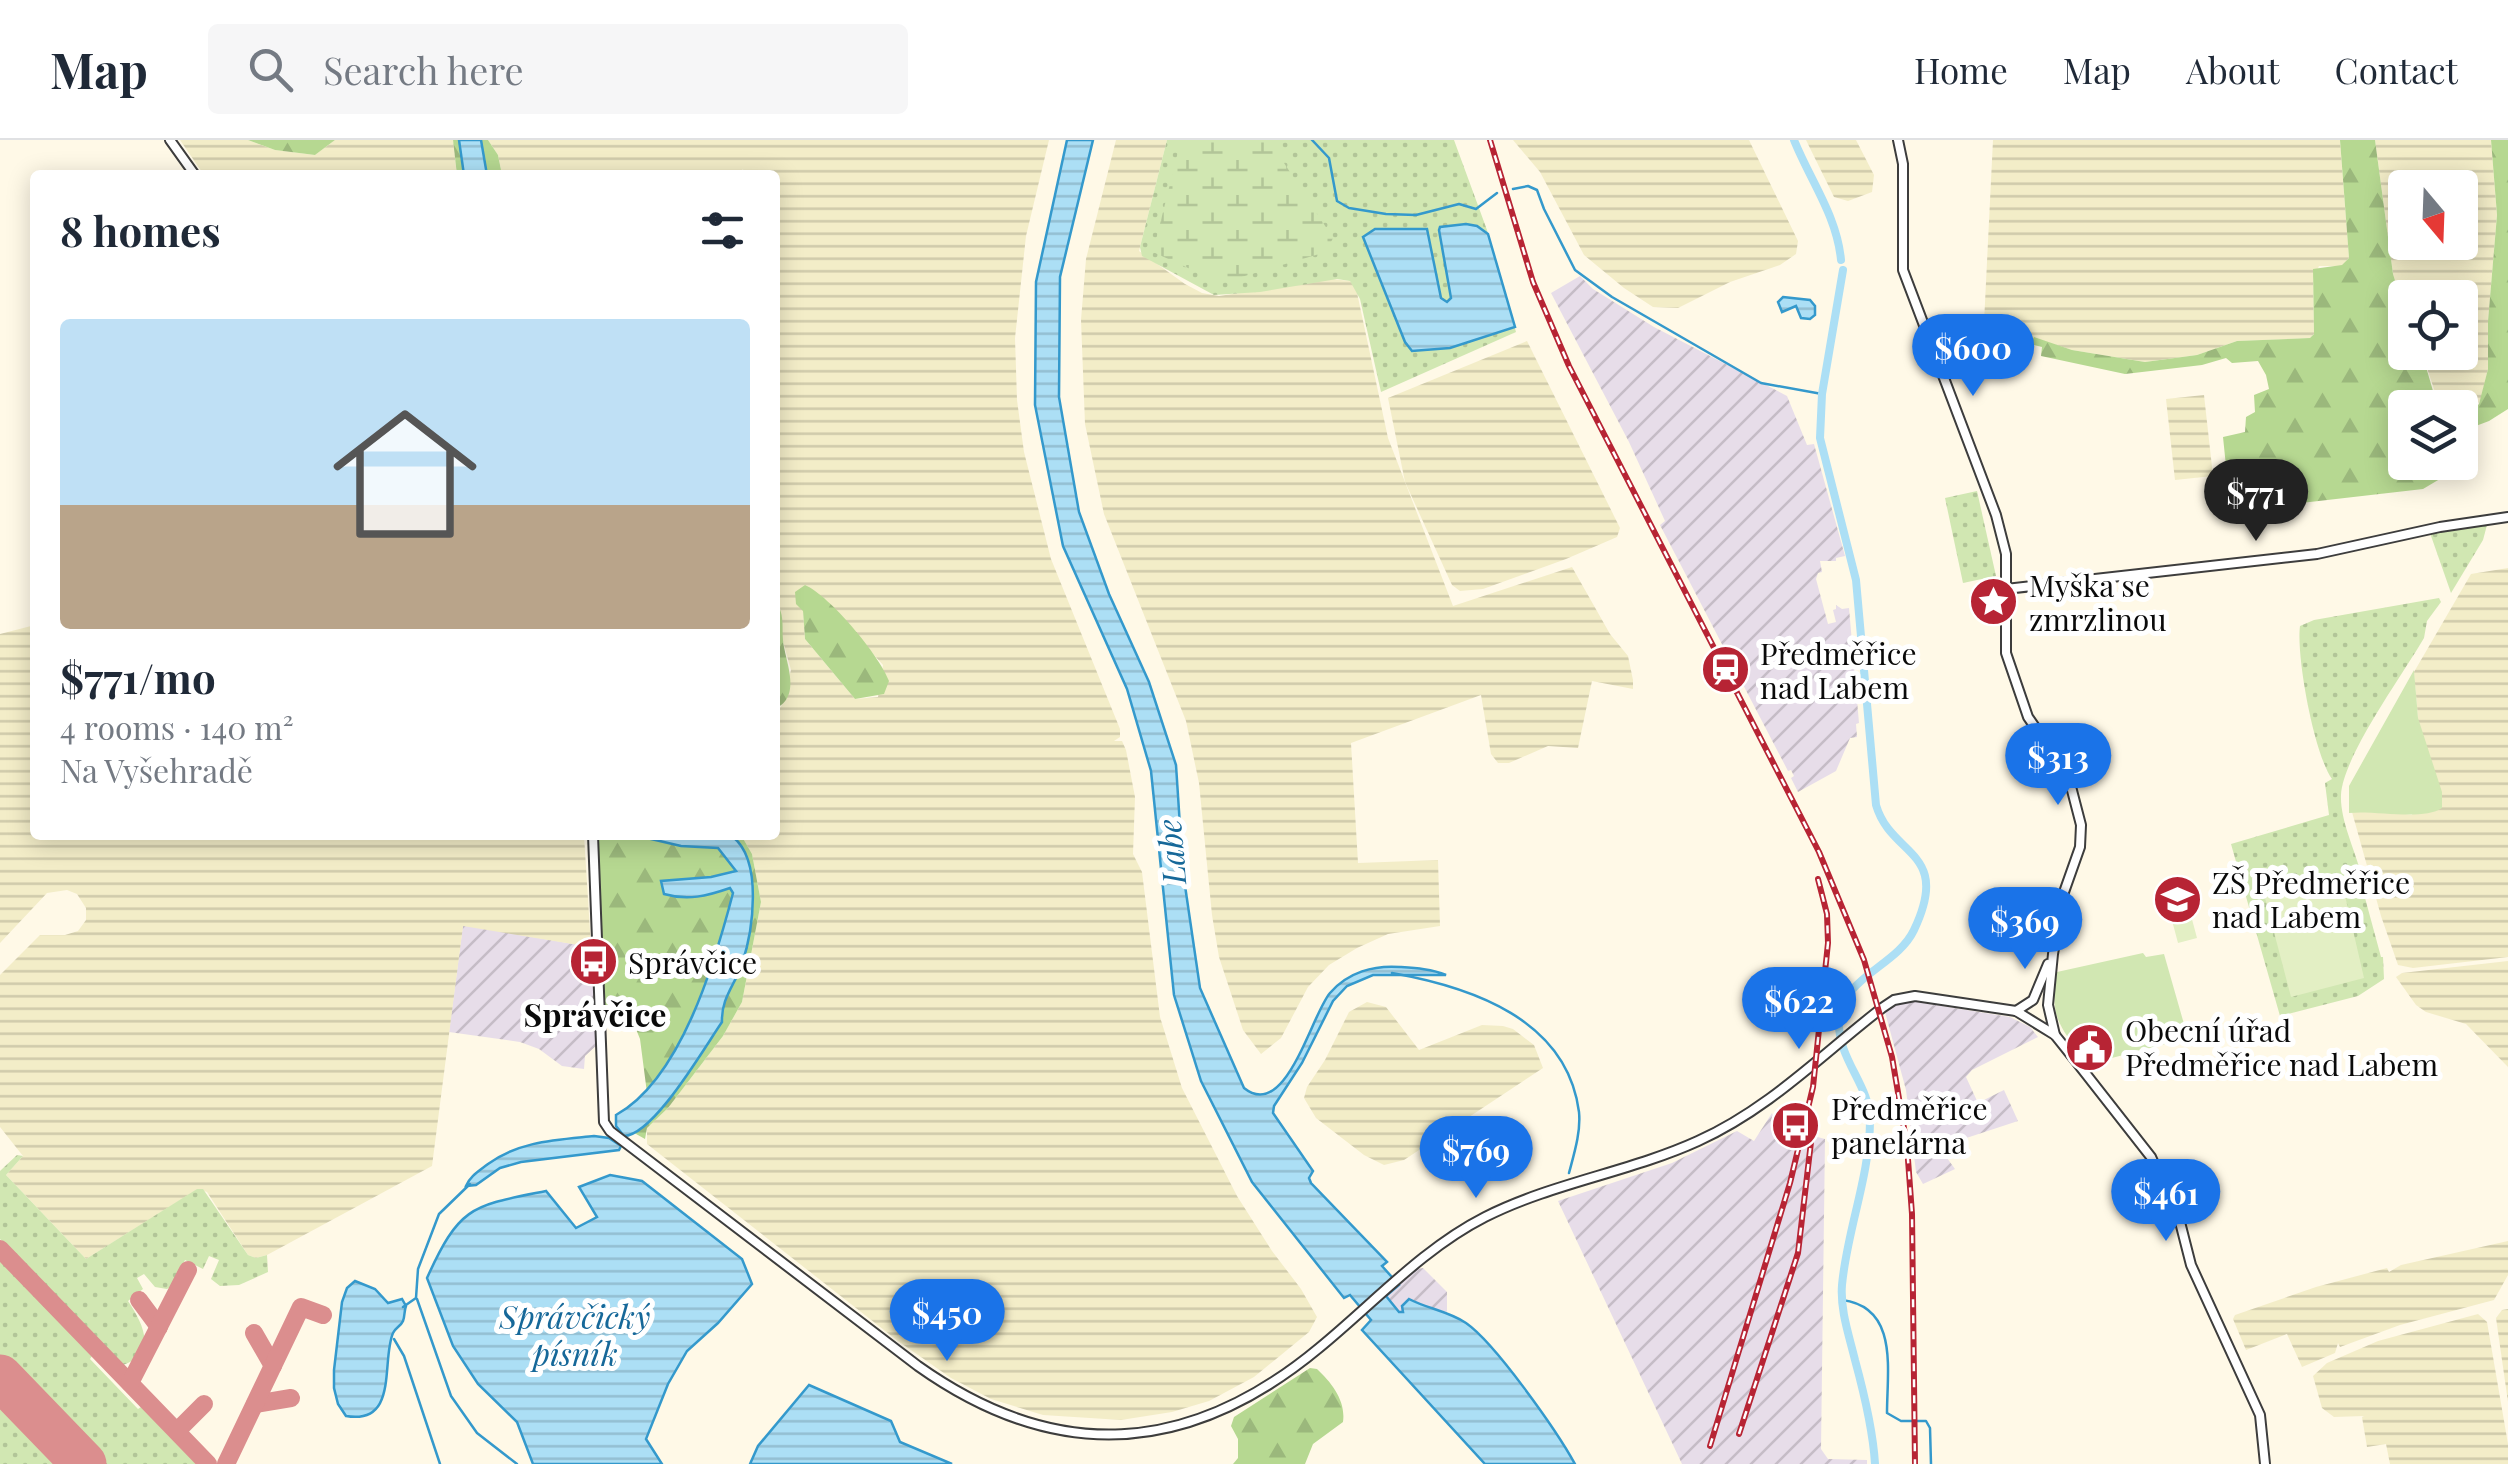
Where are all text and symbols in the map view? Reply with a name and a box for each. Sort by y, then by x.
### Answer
search box [208,24,908,114]
text: Map [50,37,148,101]
icon: search [243,42,298,97]
text: Search here [323,44,524,95]
text: Home [1914,46,2008,93]
text: Map [2063,46,2131,93]
text: About [2186,46,2280,93]
text: Contact [2335,46,2458,93]
north arrow [2388,170,2478,260]
map controls [2388,170,2478,480]
text: 8 homes [60,202,221,258]
icon: filters [695,203,750,258]
button: locate [2388,280,2478,370]
pin: $600 [1914,314,2032,399]
text: $600 [1934,325,2012,368]
icon: home [315,384,495,564]
button: layers [2388,390,2478,480]
pin: $771 [2197,459,2315,544]
text: $771 [2226,470,2286,513]
place label: Myška se zmrzlinou [2029,565,2167,639]
place icon: Myška se zmrzlinou [1968,576,2020,628]
place label: Předměřice nad Labem [1760,633,1917,707]
station icon: Předměřice nad Labem [1699,644,1751,696]
text: $771/mo [60,649,216,705]
text: 4 rooms · 140 m² [60,705,294,748]
pin: $313 [1999,723,2117,808]
text: $313 [2027,734,2089,777]
text: Na Vyšehradě [60,748,253,791]
water label: Labe [1146,817,1194,888]
place label: ZŠ Předměřice nad Labem [2212,862,2410,936]
school or university icon: ZŠ Předměřice nad Labem [2151,873,2203,925]
pin: $369 [1966,887,2084,972]
text: $369 [1990,898,2060,941]
bus stop icon: Správčice [567,936,619,988]
place label: Správčice [628,942,757,982]
pin: $622 [1740,967,1858,1052]
text: $622 [1764,978,1834,1021]
district label: Správčice [524,992,666,1035]
place label: Obecní úřad Předměřice nad Labem [2125,1010,2438,1084]
public building icon: Obecní úřad Předměřice nad Labem [2064,1021,2116,1073]
place label: Předměřice panelárna [1831,1088,1988,1162]
bus stop icon: Předměřice panelárna [1770,1099,1822,1151]
pin: $769 [1417,1116,1535,1201]
text: $769 [1442,1127,1510,1170]
pin: $461 [2107,1159,2225,1244]
text: $461 [2133,1170,2199,1213]
pin: $450 [888,1279,1006,1364]
text: $450 [912,1290,982,1333]
water label: Správčický písník [498,1294,651,1374]

